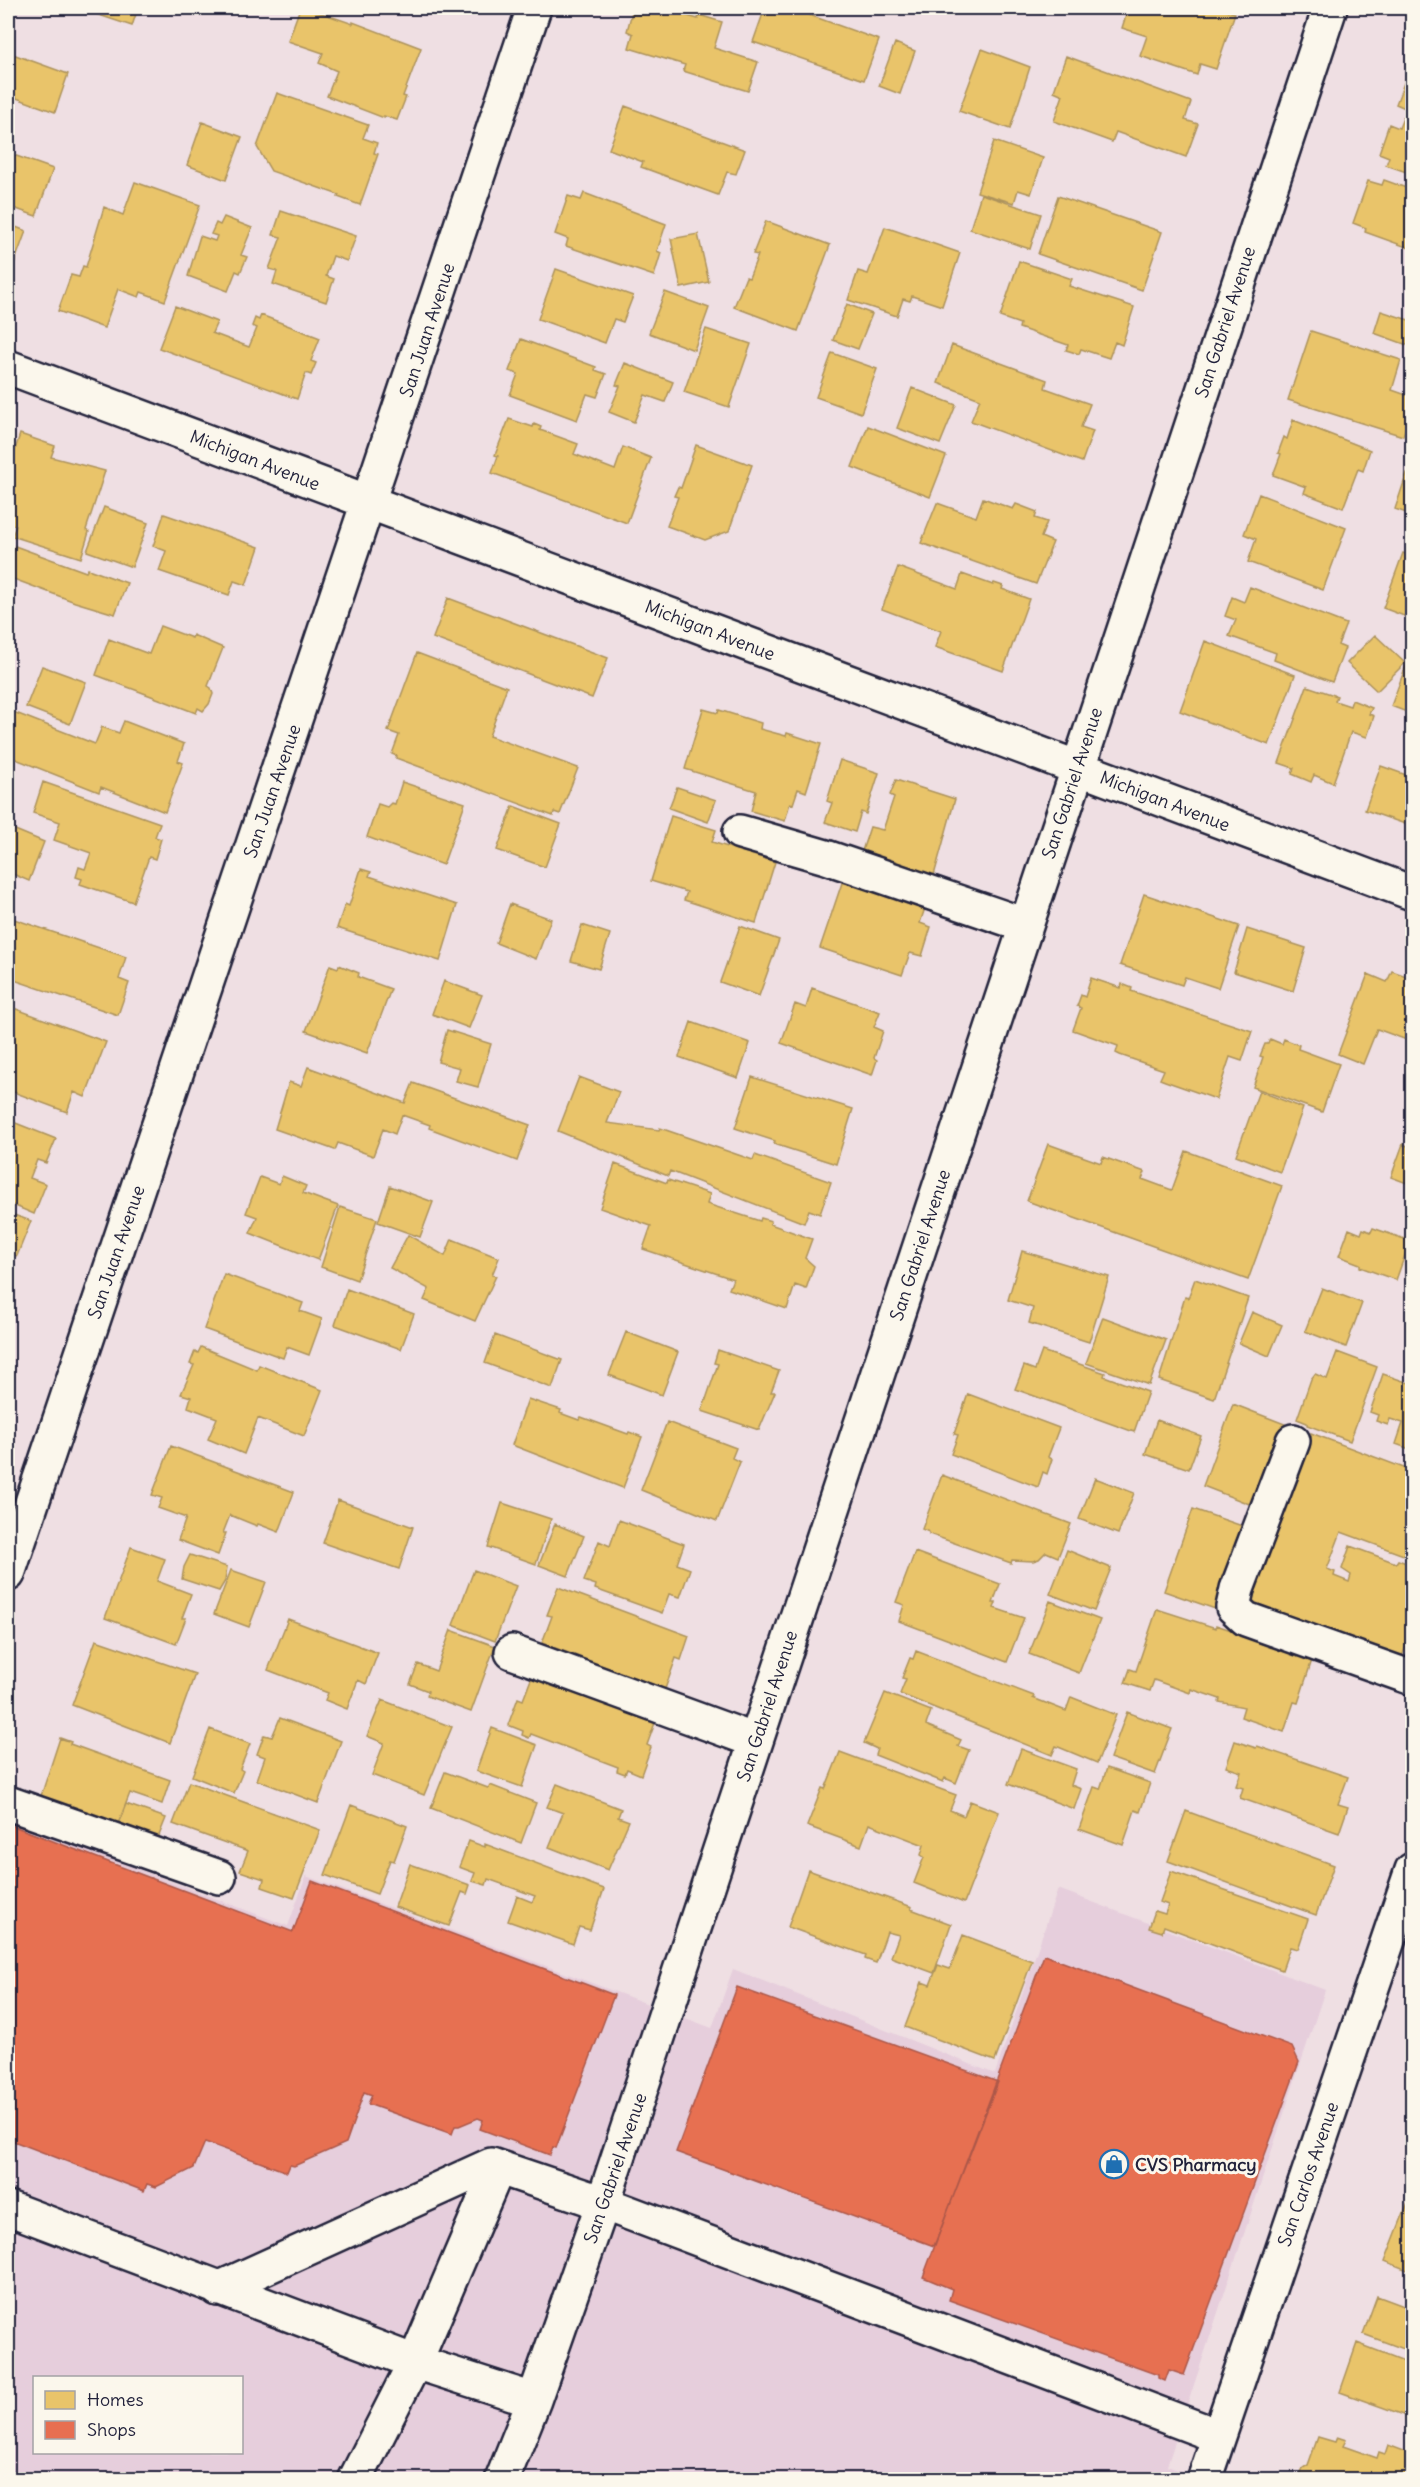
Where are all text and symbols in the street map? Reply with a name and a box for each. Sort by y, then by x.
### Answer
street label: San Gabriel Avenue [1190,243,1260,401]
street label: San Juan Avenue [394,260,460,400]
street label: Michigan Avenue [187,425,323,495]
street label: Michigan Avenue [642,595,778,665]
street label: San Gabriel Avenue [1037,704,1107,862]
street label: San Juan Avenue [238,721,306,861]
street label: Michigan Avenue [1097,766,1233,836]
street label: San Gabriel Avenue [885,1166,955,1324]
street label: San Juan Avenue [82,1182,150,1322]
street label: San Gabriel Avenue [732,1627,802,1785]
street label: San Gabriel Avenue [578,2090,652,2246]
street label: San Carlos Avenue [1273,2099,1343,2249]
shop icon: CVS Pharmacy [1098,2148,1130,2180]
place label: CVS Pharmacy [1135,2153,1257,2176]
legend [33,2376,243,2454]
text: Homes [87,2388,144,2411]
text: Shops [87,2418,136,2441]

